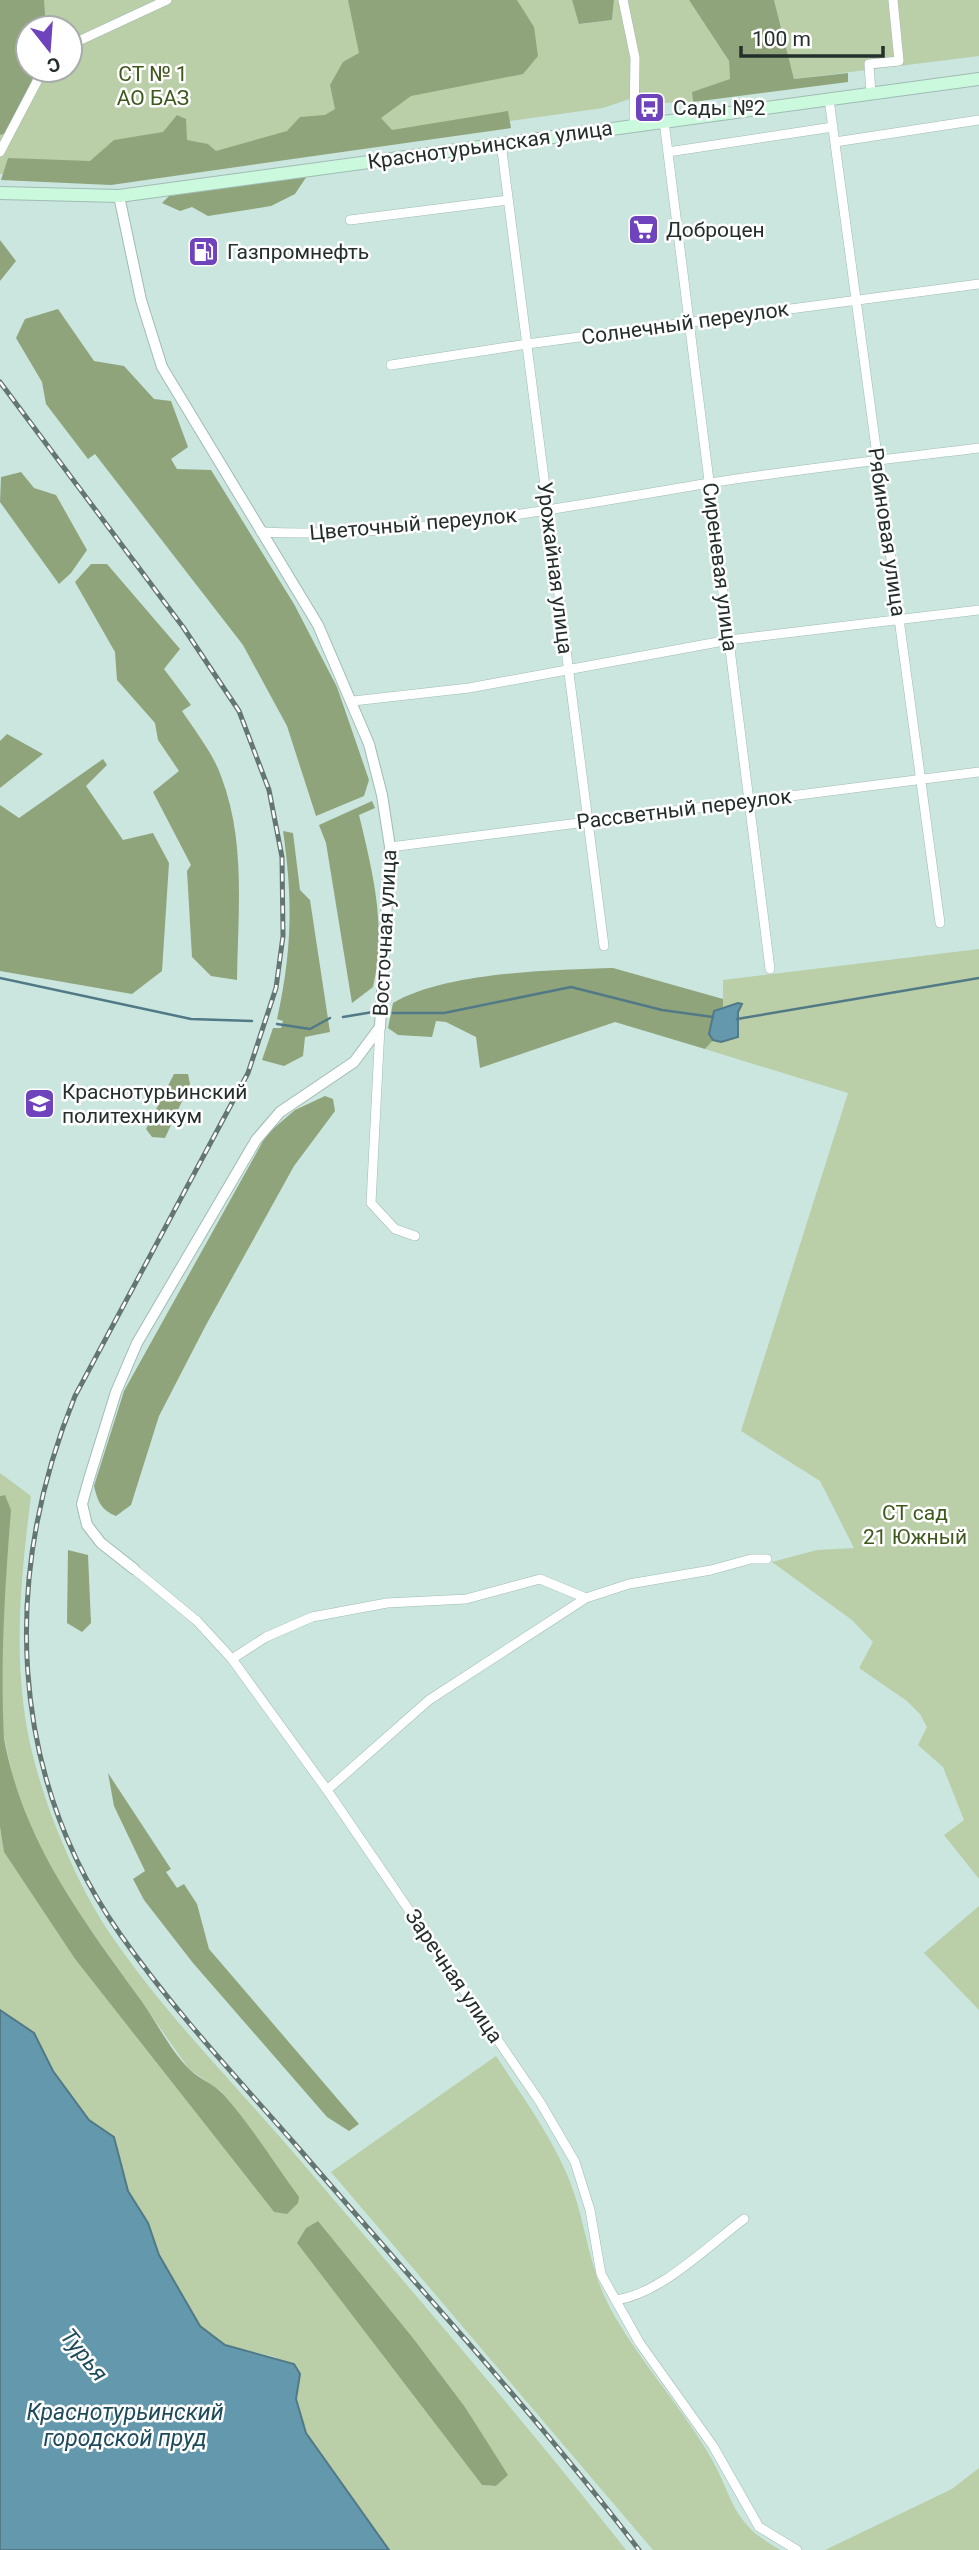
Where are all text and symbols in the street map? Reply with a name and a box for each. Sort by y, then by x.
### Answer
north arrow [14,14,84,84]
scale bar [741,14,883,58]
text: 100 m [752,27,811,51]
text: С [45,52,63,78]
park label: СТ № 1 АО БАЗ [117,62,189,110]
bus stop icon: Сады №2 [633,91,667,125]
place label: Сады №2 [673,96,766,120]
street label: Краснотурьинская улица [366,116,614,174]
supermarket icon: Доброцен [626,213,660,247]
place label: Доброцен [666,218,765,242]
fuel station icon: Газпромнефть [187,235,221,269]
place label: Газпромнефть [227,240,369,264]
street label: Солнечный переулок [580,296,791,349]
street label: Рябиновая улица [863,446,911,618]
street label: Урожайная улица [533,481,577,655]
street label: Сиреневая улица [698,481,742,653]
street label: Цветочный переулок [308,503,518,545]
street label: Рассветный переулок [575,784,794,834]
street label: Восточная улица [369,849,401,1017]
place label: Краснотурьинский политехникум [62,1080,247,1128]
school or university icon: Краснотурьинский политехникум [22,1087,56,1121]
park label: СТ сад 21 Южный [863,1501,967,1549]
street label: Заречная улица [400,1905,508,2047]
water label: Турья [55,2323,113,2387]
water label: Краснотурьинский городской пруд [26,2399,224,2452]

